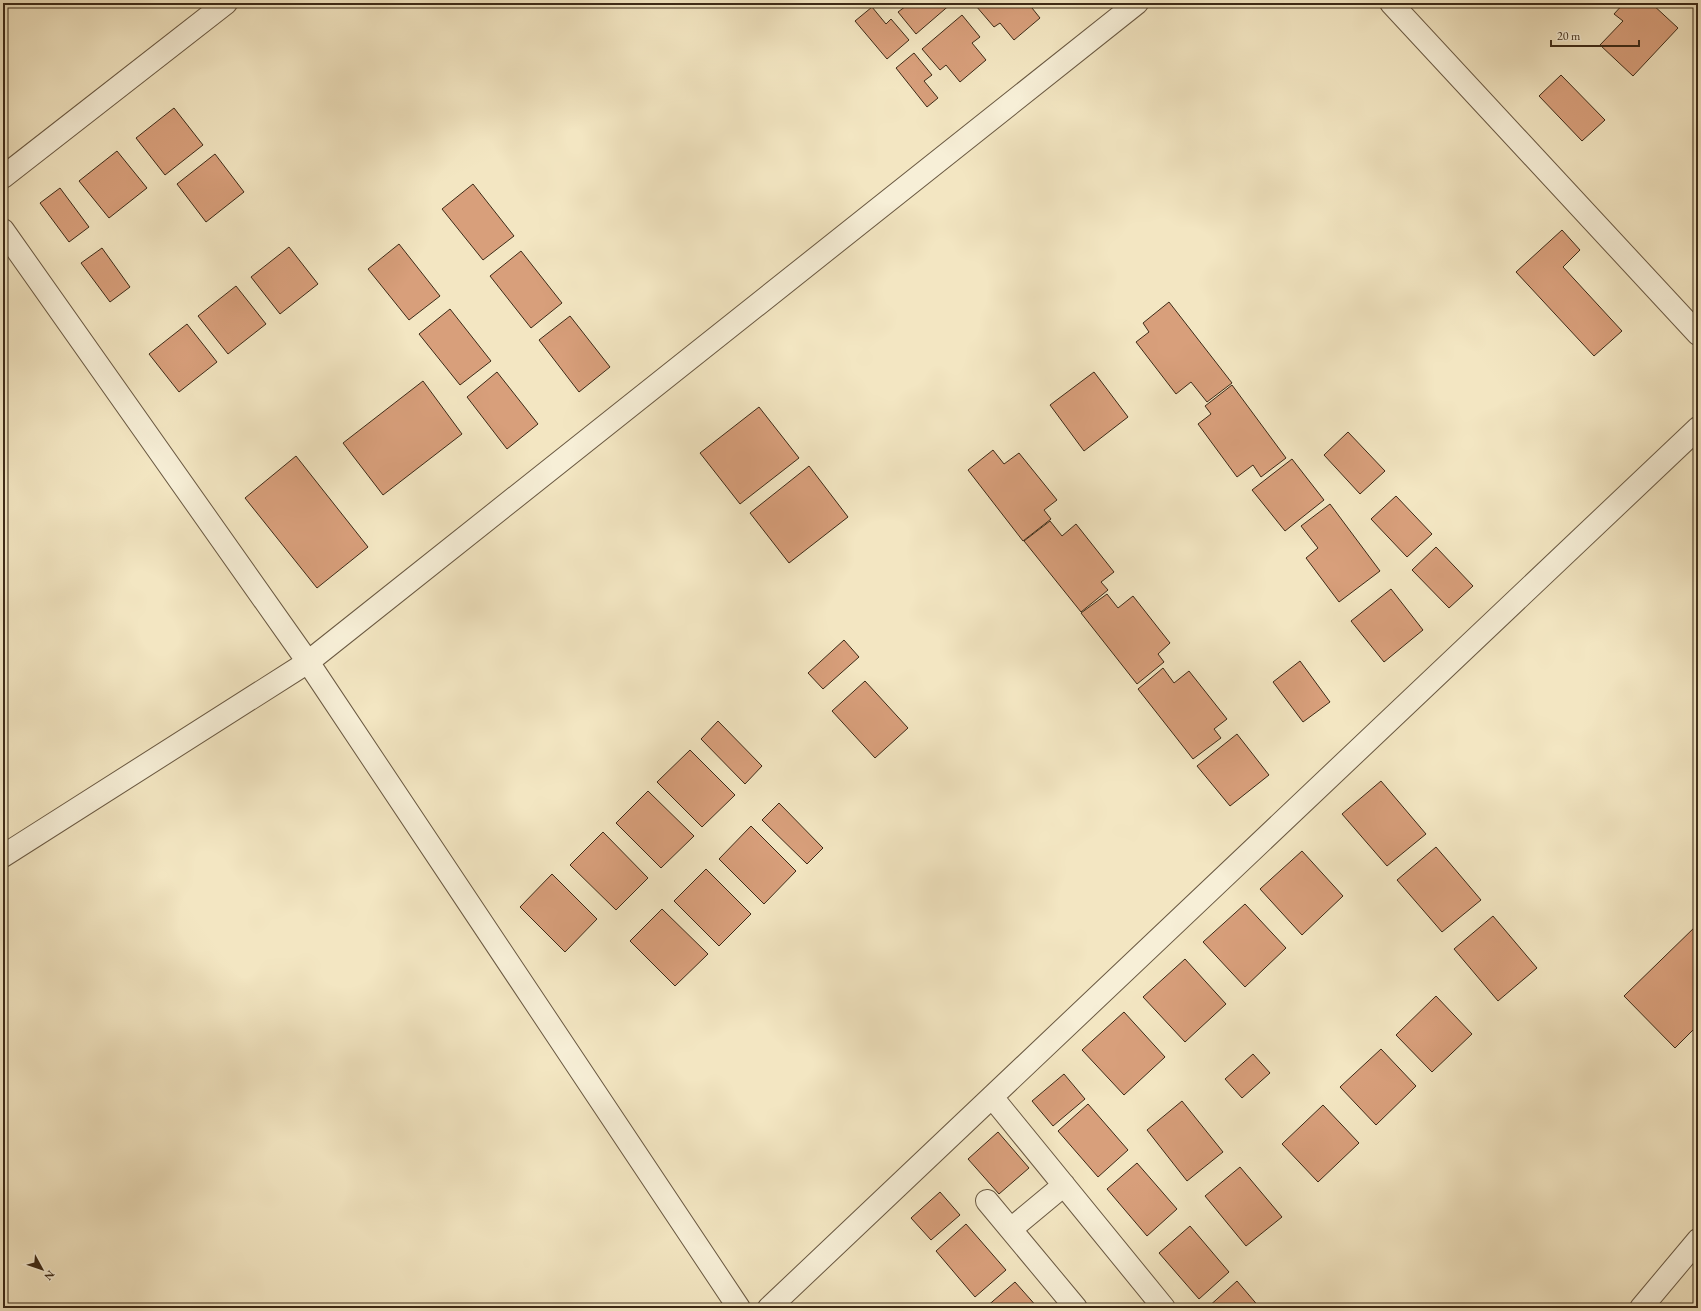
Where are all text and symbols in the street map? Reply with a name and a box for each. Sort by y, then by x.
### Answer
scale bar [1551,22,1639,48]
text: 20 m [1557,28,1581,44]
north arrow [22,1249,62,1289]
text: N [41,1268,58,1283]

